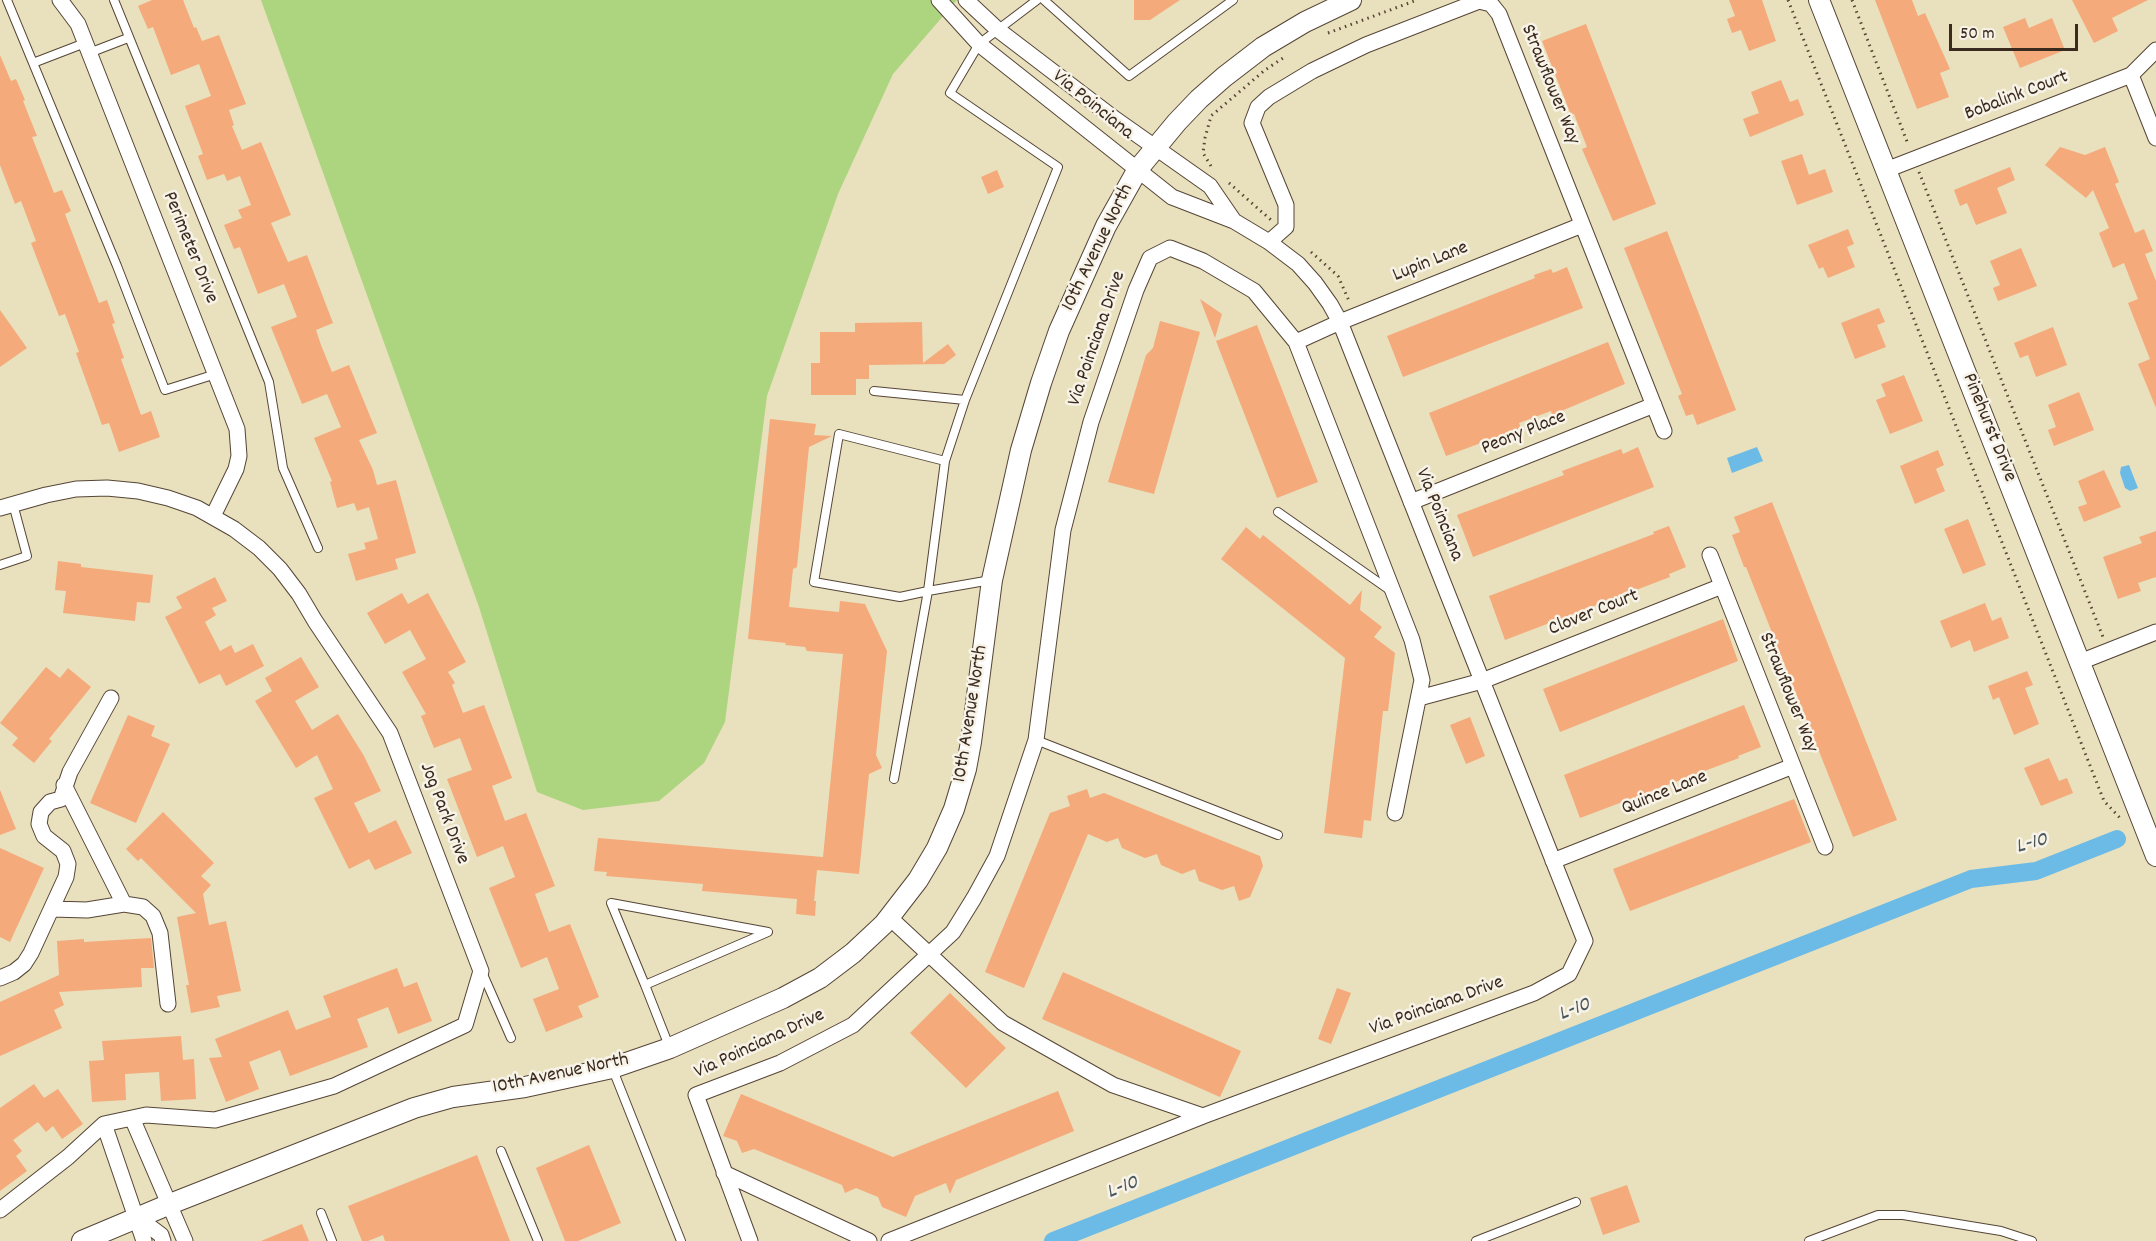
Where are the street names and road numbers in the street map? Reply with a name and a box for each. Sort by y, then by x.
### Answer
street label: Strawflower Way [1514,21,1584,149]
street label: Via Poinciana [1046,66,1138,146]
street label: Bobalink Court [1962,66,2072,128]
street label: 10th Avenue North [1058,181,1140,315]
street label: Perimeter Drive [156,189,222,307]
street label: Lupin Lane [1390,237,1472,289]
street label: Via Poinciana Drive [1064,268,1132,410]
street label: Pinehurst Drive [1955,370,2021,486]
street label: Peony Place [1478,406,1570,462]
street label: Via Poinciana [1409,465,1467,565]
street label: Clover Court [1546,585,1642,643]
street label: Strawflower Way [1752,629,1822,757]
street label: 10th Avenue North [949,644,995,784]
street label: Jog Park Drive [413,760,473,868]
street label: Quince Lane [1619,766,1711,822]
street label: Via Poinciana Drive [1367,972,1507,1042]
street label: Via Poinciana Drive [691,1004,829,1086]
street label: 10th Avenue North [491,1049,631,1101]

